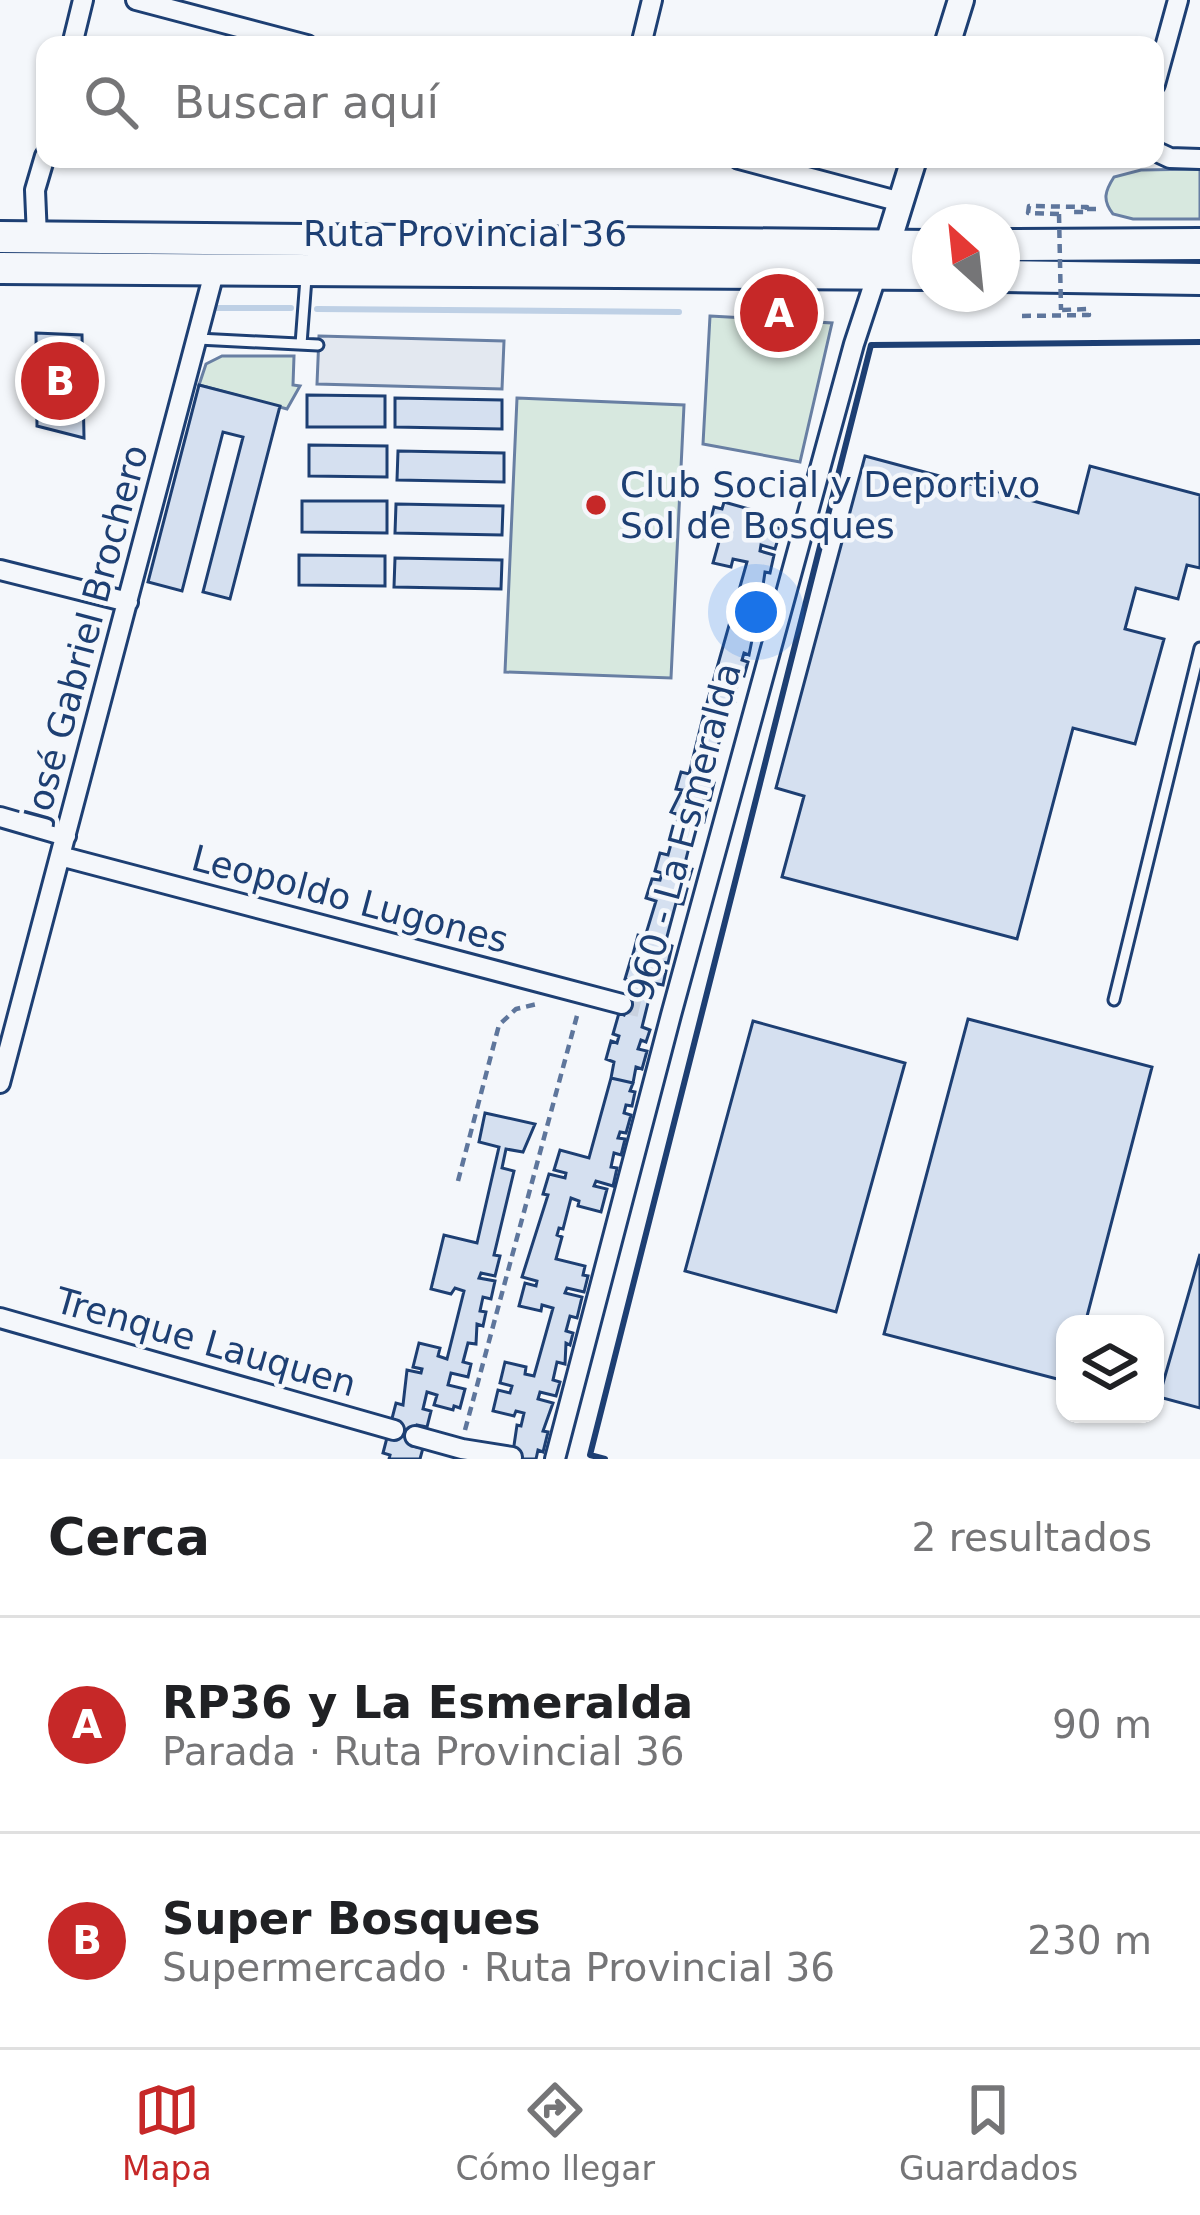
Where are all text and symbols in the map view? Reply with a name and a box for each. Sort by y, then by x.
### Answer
search box [36,36,1164,168]
icon: search [78,69,144,135]
text: Buscar aquí [174,76,439,129]
north arrow [912,204,1020,312]
street label: Ruta Provincial 36 [303,213,627,254]
pin: A [740,268,818,358]
pin: B [21,336,99,426]
street label: José Gabriel Brochero [16,440,156,827]
place label: Club Social y Deportivo Sol de Bosques [620,464,1040,546]
marker: Club Social y Deportivo Sol de Bosques [583,492,609,518]
your location [726,582,786,642]
street label: 960 - La Esmeralda [619,658,749,1006]
street label: Leopoldo Lugones [187,837,513,961]
street label: Trenque Lauquen [50,1279,361,1404]
map controls [1056,1315,1164,1423]
button: layers [1056,1315,1164,1423]
text: Cerca [48,1508,210,1567]
text: 2 resultados [912,1515,1152,1560]
text: RP36 y La Esmeralda [162,1676,693,1729]
text: A [72,1702,102,1747]
text: 90 m [1052,1702,1152,1747]
text: Parada · Ruta Provincial 36 [162,1729,685,1774]
text: Super Bosques [162,1892,541,1945]
text: B [72,1918,102,1963]
text: 230 m [1027,1918,1152,1963]
text: Supermercado · Ruta Provincial 36 [162,1945,835,1990]
tab: Mapa [122,2077,212,2188]
tab: Cómo llegar [456,2077,655,2188]
tab: Guardados [899,2077,1078,2188]

